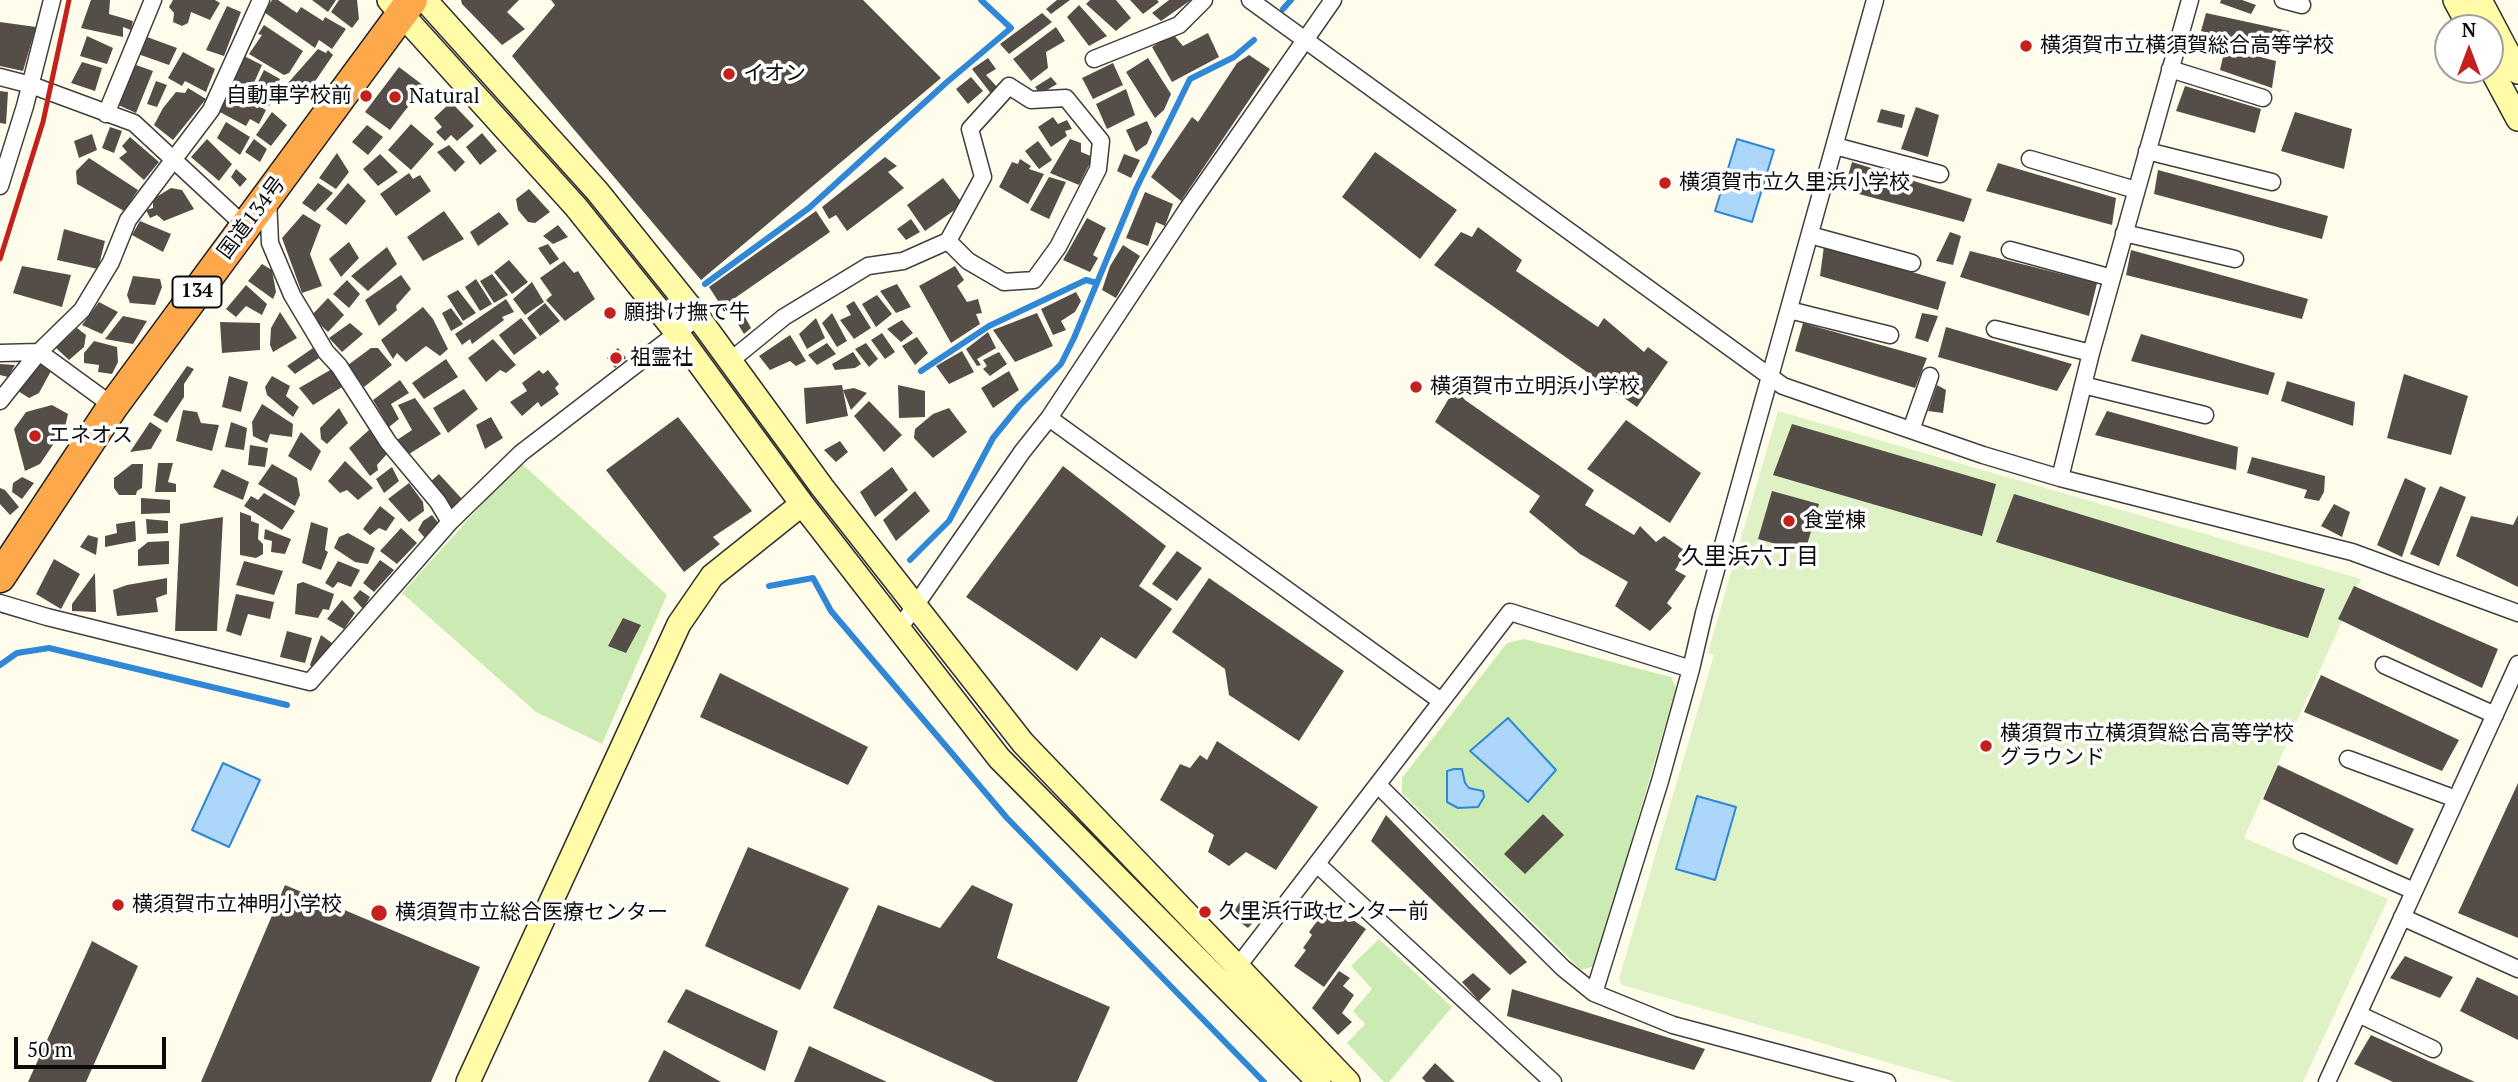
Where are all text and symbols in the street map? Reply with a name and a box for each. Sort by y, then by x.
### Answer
north arrow [2434,14,2504,84]
text: N [2462,17,2476,42]
place label: 横須賀市立横須賀総合高等学校 [2040,33,2334,59]
marker: 横須賀市立横須賀総合高等学校 [2018,38,2034,54]
place label: イオン [743,61,806,87]
marker: イオン [721,66,737,82]
place label: 自動車学校前 [226,83,352,109]
place label: Natural [409,84,480,110]
marker: 自動車学校前 [358,88,374,104]
marker: Natural [387,89,403,105]
place label: 横須賀市立久里浜小学校 [1679,170,1910,196]
street label: 国道134号 [213,172,291,264]
marker: 横須賀市立久里浜小学校 [1657,175,1673,191]
road number: 134 [172,276,222,308]
place label: 願掛け撫で牛 [624,300,750,326]
marker: 願掛け撫で牛 [602,305,618,321]
place label: 祖霊社 [630,345,693,371]
marker: 祖霊社 [608,350,624,366]
place label: 横須賀市立明浜小学校 [1430,374,1640,400]
marker: 横須賀市立明浜小学校 [1408,379,1424,395]
place label: エネオス [49,423,133,449]
marker: エネオス [27,428,43,444]
place label: 食堂棟 [1803,508,1866,534]
marker: 食堂棟 [1781,513,1797,529]
district label: 久里浜六丁目 [1681,543,1819,571]
place label: 横須賀市立横須賀総合高等学校 グラウンド [2000,721,2294,771]
marker: 横須賀市立横須賀総合高等学校 グラウンド [1978,738,1994,754]
place label: 横須賀市立神明小学校 [132,892,342,918]
marker: 横須賀市立神明小学校 [110,897,126,913]
place label: 久里浜行政センター前 [1219,899,1429,925]
place label: 横須賀市立総合医療センター [395,900,668,926]
marker: 横須賀市立総合医療センター [369,903,389,923]
marker: 久里浜行政センター前 [1197,904,1213,920]
scale bar [18,1023,170,1066]
text: 50 m [27,1035,73,1063]

